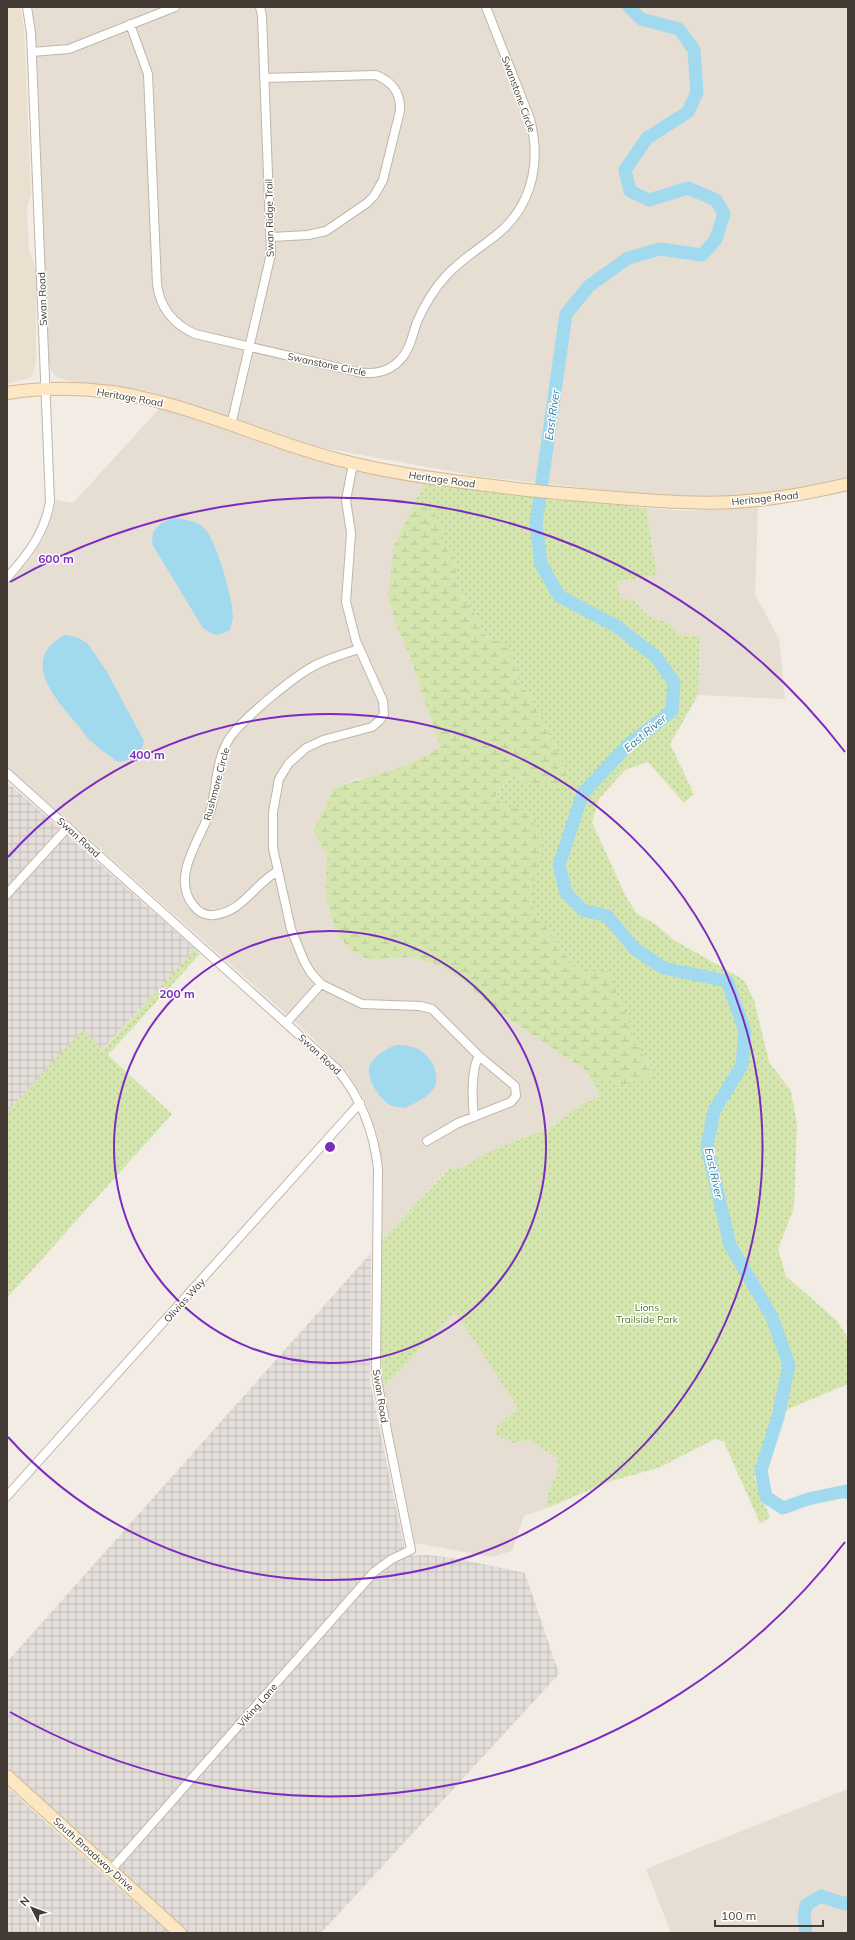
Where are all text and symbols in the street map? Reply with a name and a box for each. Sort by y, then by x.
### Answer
street label: Swanstone Circle [499,54,538,134]
street label: Swan Ridge Trail [262,179,277,257]
street label: Swan Road [35,272,50,326]
street label: Swanstone Circle [286,350,367,379]
street label: Heritage Road [96,385,164,410]
water label: East River [542,388,563,441]
street label: Heritage Road [408,468,476,491]
street label: Heritage Road [731,489,799,508]
text: 600 m [38,551,74,566]
water label: East River [621,711,670,755]
street label: Rushmore Circle [200,746,232,822]
text: 400 m [129,747,165,762]
street label: Swan Road [54,815,103,860]
text: 200 m [159,986,195,1001]
street label: Swan Road [296,1031,344,1077]
centre of rings [323,1140,337,1154]
water label: East River [702,1147,726,1200]
street label: Olivias Way [161,1275,208,1325]
park label: Lions Trailside Park [616,1301,679,1326]
street label: Swan Road [370,1369,391,1424]
street label: Viking Lane [235,1681,280,1730]
street label: South Broadway Drive [51,1815,137,1894]
north arrow [12,1888,52,1928]
text: N [17,1894,33,1909]
scale bar [715,1902,823,1928]
text: 100 m [721,1908,756,1923]

